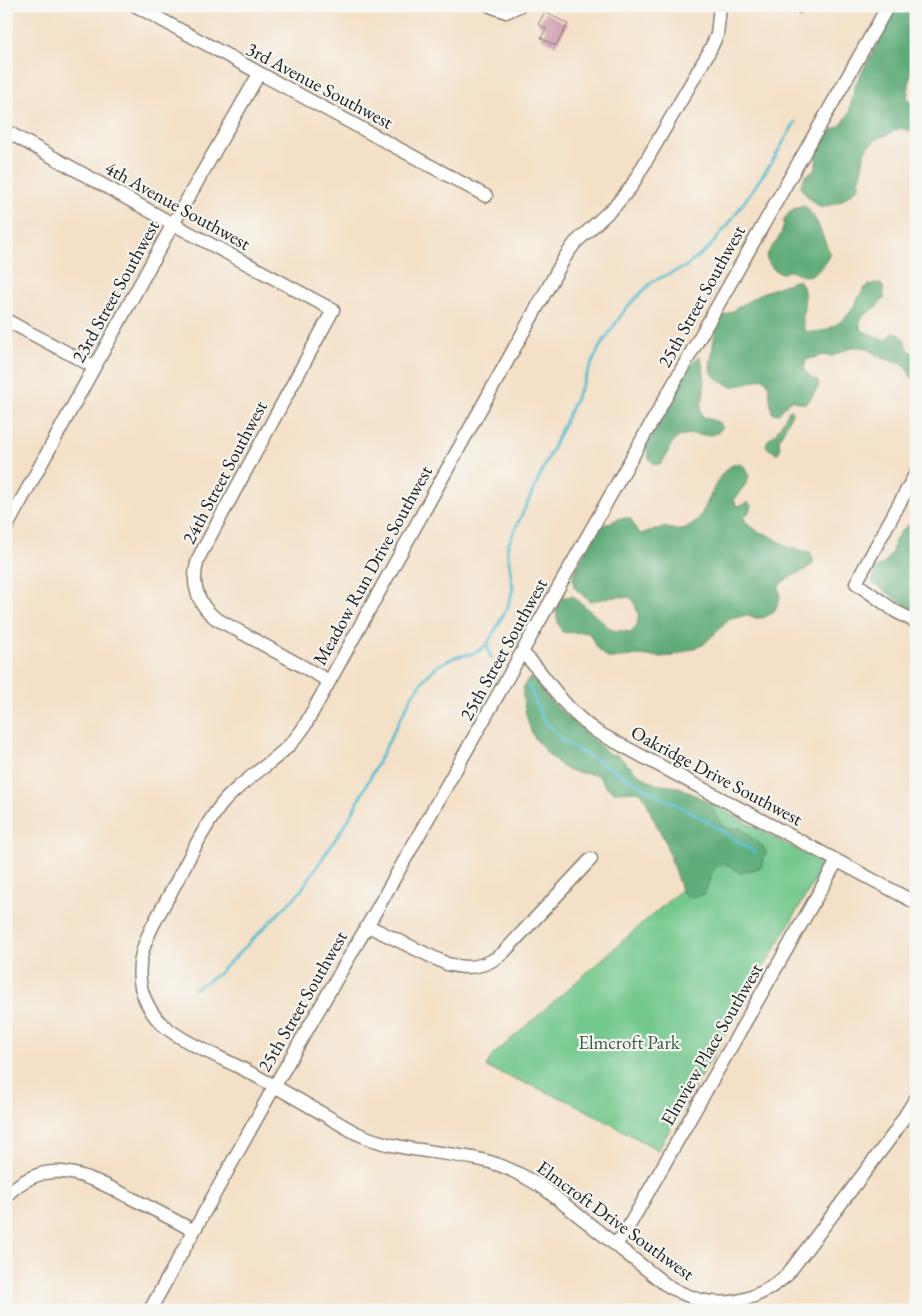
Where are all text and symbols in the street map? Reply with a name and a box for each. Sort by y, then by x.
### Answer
street label: 3rd Avenue Southwest [242,36,398,135]
street label: 4th Avenue Southwest [101,155,255,256]
street label: 23rd Street Southwest [66,216,165,367]
street label: 25th Street Southwest [652,221,751,372]
street label: 24th Street Southwest [176,396,273,548]
street label: Meadow Run Drive Southwest [307,461,438,670]
street label: 25th Street Southwest [454,574,553,725]
street label: Oakridge Drive Southwest [627,720,807,831]
street label: 25th Street Southwest [252,926,353,1076]
street label: Elmview Place Southwest [655,958,768,1130]
park label: Elmcroft Park [578,1030,681,1055]
street label: Elmcroft Drive Southwest [532,1155,700,1286]

